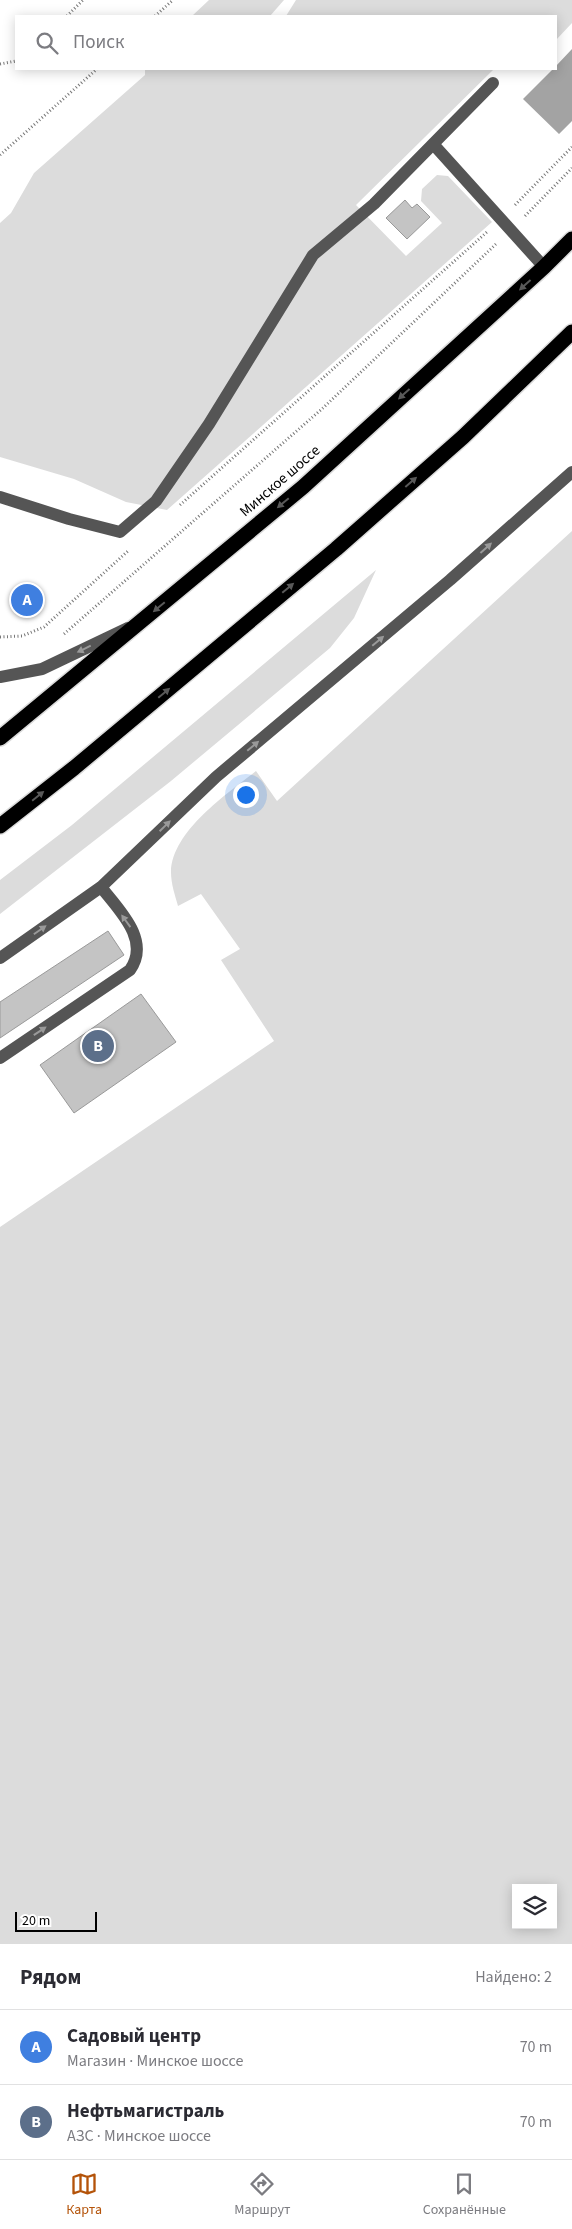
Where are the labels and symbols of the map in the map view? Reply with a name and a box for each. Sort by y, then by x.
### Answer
one-way arrow [519,279,531,291]
one-way arrow [399,388,411,400]
street label: Минское шоссе [235,440,325,522]
one-way arrow [405,477,418,488]
one-way arrow [277,497,290,508]
one-way arrow [480,542,493,553]
pin: A [11,581,43,619]
one-way arrow [282,583,295,594]
one-way arrow [153,601,165,613]
one-way arrow [371,636,384,647]
one-way arrow [77,645,91,653]
one-way arrow [157,687,170,698]
one-way arrow [246,740,259,751]
your location [233,782,259,808]
one-way arrow [31,790,44,801]
one-way arrow [158,820,170,832]
one-way arrow [121,914,131,928]
one-way arrow [33,925,47,935]
one-way arrow [34,1026,47,1036]
pin: B [82,1027,114,1065]
scale bar [15,1909,98,1932]

